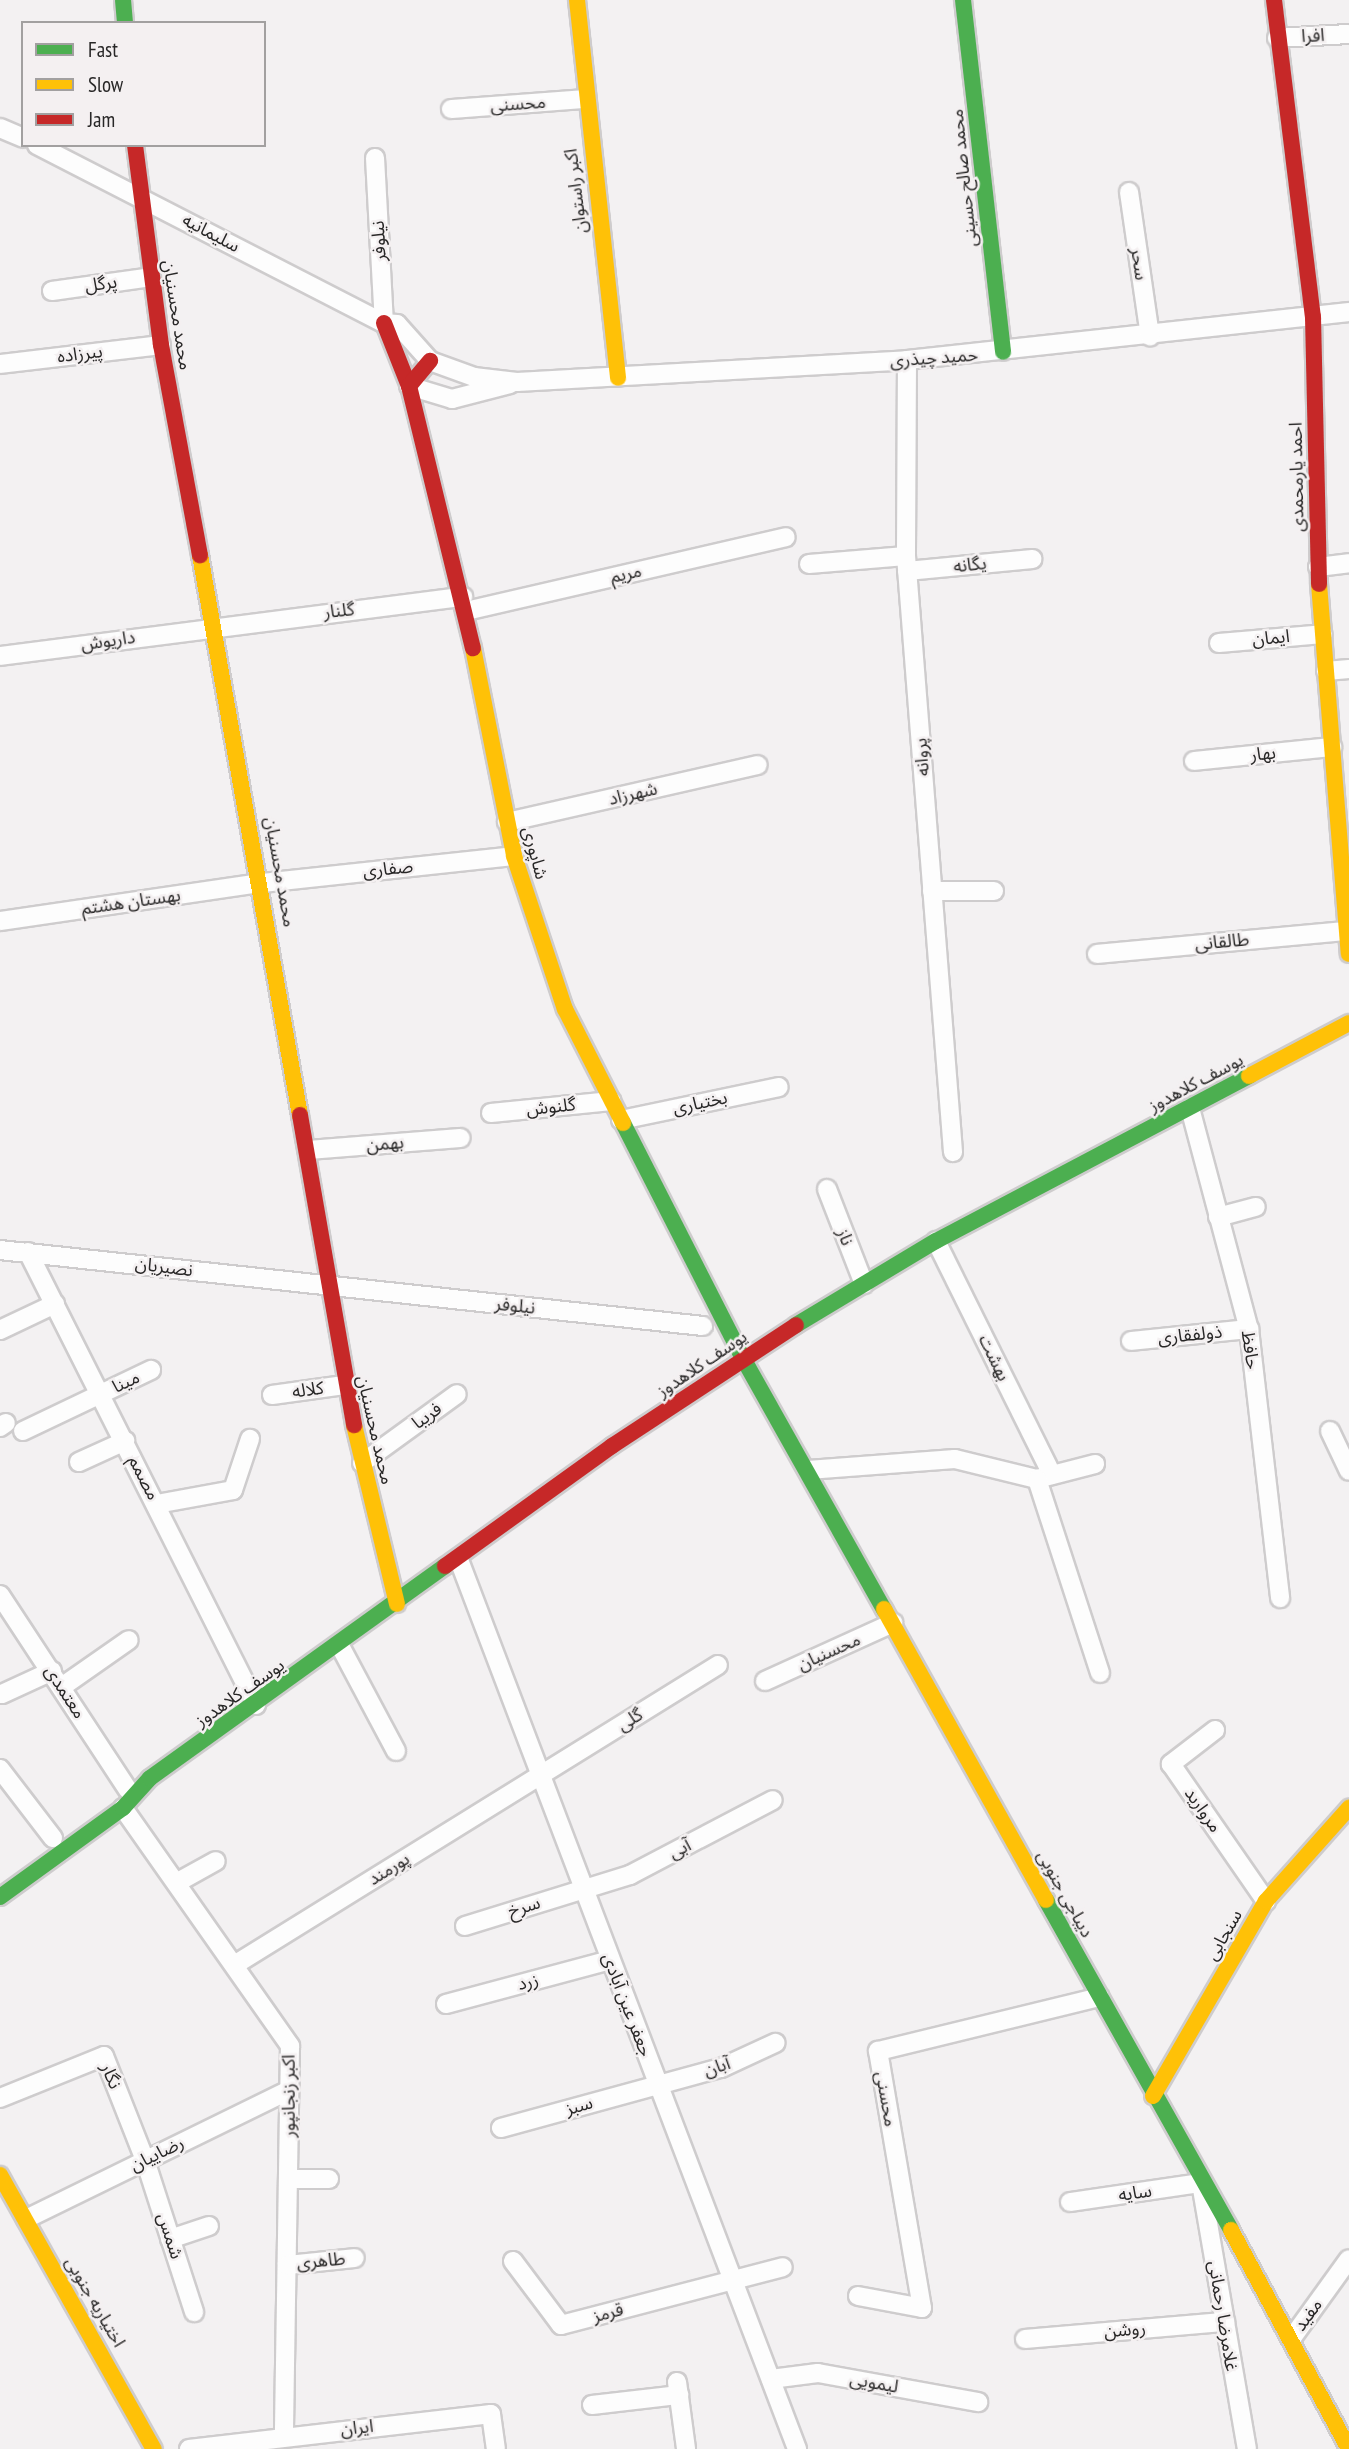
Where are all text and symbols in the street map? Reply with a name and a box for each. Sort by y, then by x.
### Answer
legend [21,21,266,147]
street label: افرا [1301,25,1325,47]
text: Fast [88,36,118,63]
text: Slow [88,71,123,98]
street label: محسنی [489,91,547,117]
text: Jam [88,106,115,133]
street label: محمد صالح حسینی [946,108,982,248]
street label: اکبر راستوان [560,147,592,235]
street label: سلیمانیه [178,209,244,257]
street label: نیلوفر [367,220,391,262]
street label: سحر [1126,246,1152,282]
street label: محمد محسنیان [158,258,196,372]
street label: پرگل [83,271,119,297]
street label: پیرزاده [56,341,104,367]
street label: حمید چیذری [889,344,979,372]
street label: احمد یارمحمدی [1285,422,1309,532]
street label: یگانه [952,553,988,577]
street label: مریم [608,560,644,588]
street label: گلنار [323,599,355,623]
street label: ایمان [1251,626,1291,650]
street label: داریوش [79,627,137,655]
street label: پروانه [910,737,934,777]
street label: بهار [1249,742,1277,766]
street label: شهرزاد [607,778,659,810]
street label: محمد محسنیان [260,815,300,929]
street label: شاپوری [518,824,552,882]
street label: صفاری [362,856,414,882]
street label: بهستان هشتم [80,884,182,920]
street label: طالقانی [1194,929,1250,955]
street label: یوسف کلاهدوز [1145,1049,1247,1117]
street label: بختیاری [671,1087,729,1119]
street label: گلنوش [525,1094,577,1120]
street label: بهمن [365,1132,405,1156]
street label: ناز [832,1225,858,1249]
street label: نصیریان [134,1253,194,1281]
street label: نیلوفر [494,1293,536,1319]
street label: ذولفقاری [1157,1321,1223,1349]
street label: یوسف کلاهدوز [653,1326,751,1402]
street label: حافظ [1237,1329,1263,1371]
street label: بهشت [974,1331,1014,1385]
street label: مینا [109,1366,143,1398]
street label: محمد محسنیان [352,1373,398,1487]
street label: کلاله [291,1377,325,1403]
street label: فریبا [408,1398,446,1434]
street label: مصمم [124,1452,164,1504]
street label: محسنیان [794,1629,864,1675]
street label: یوسف کلاهدوز [191,1654,289,1732]
street label: معتمدی [40,1661,90,1723]
street label: گلی [613,1704,647,1736]
street label: مروارید [1180,1783,1226,1837]
street label: آبی [665,1834,695,1864]
street label: دیباجی جنوبی [1032,1847,1098,1941]
street label: پورمند [364,1848,414,1890]
street label: سرخ [505,1892,543,1922]
street label: سنجابی [1201,1906,1247,1964]
street label: جعفر عین آبادی [597,1950,657,2060]
street label: زرد [515,1969,541,1995]
street label: آبان [701,2053,733,2081]
street label: اکبر زنجانپور [278,2054,300,2138]
street label: نگار [96,2060,126,2092]
street label: محسنی [871,2070,901,2128]
street label: سبز [563,2092,595,2120]
street label: رضاییان [127,2132,187,2176]
street label: سایه [1117,2180,1153,2206]
street label: شمس [152,2210,188,2262]
street label: طاهری [296,2248,346,2274]
street label: اختیاریه جنوبی [60,2253,130,2351]
street label: غلامرضا رحمانی [1204,2259,1242,2373]
street label: مفید [1289,2295,1327,2335]
street label: قرمز [590,2299,626,2327]
street label: روشن [1103,2317,1147,2343]
street label: لیمویی [848,2368,900,2398]
street label: ایران [339,2416,375,2440]

